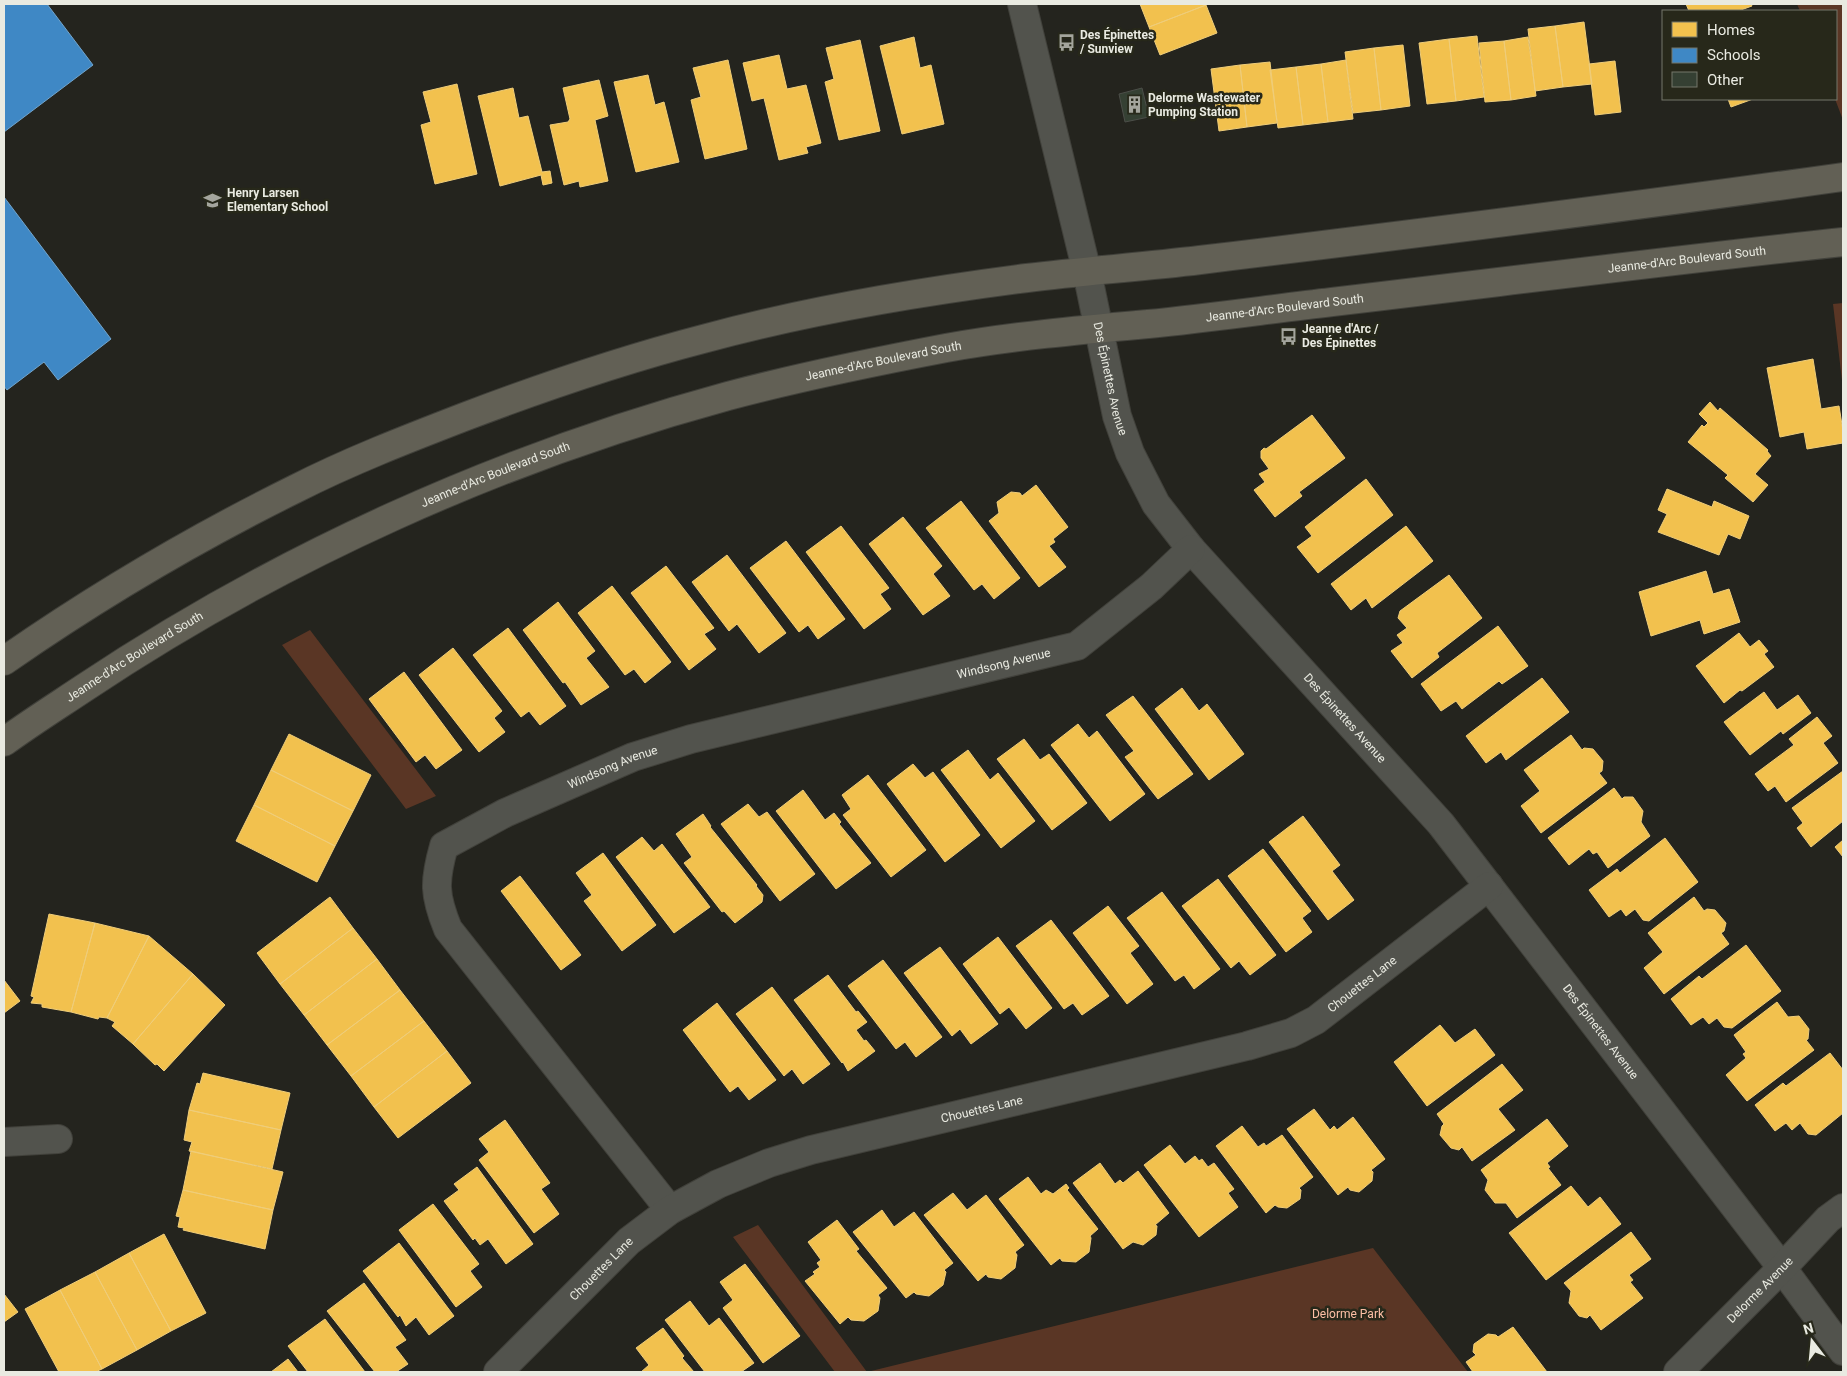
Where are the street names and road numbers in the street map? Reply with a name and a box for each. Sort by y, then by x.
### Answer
street label: Jeanne-d'Arc Boulevard South [1607,243,1767,276]
street label: Jeanne-d'Arc Boulevard South [1205,291,1364,325]
street label: Des Épinettes Avenue [1091,321,1130,437]
street label: Jeanne-d'Arc Boulevard South [804,338,963,384]
street label: Jeanne-d'Arc Boulevard South [419,439,572,510]
street label: Jeanne-d'Arc Boulevard South [63,609,206,705]
street label: Windsong Avenue [956,646,1052,682]
street label: Des Épinettes Avenue [1301,671,1389,766]
street label: Windsong Avenue [566,743,659,792]
street label: Chouettes Lane [1325,953,1400,1015]
street label: Des Épinettes Avenue [1560,982,1641,1082]
street label: Chouettes Lane [939,1093,1024,1126]
street label: Chouettes Lane [567,1234,636,1303]
street label: Delorme Avenue [1724,1254,1796,1326]

